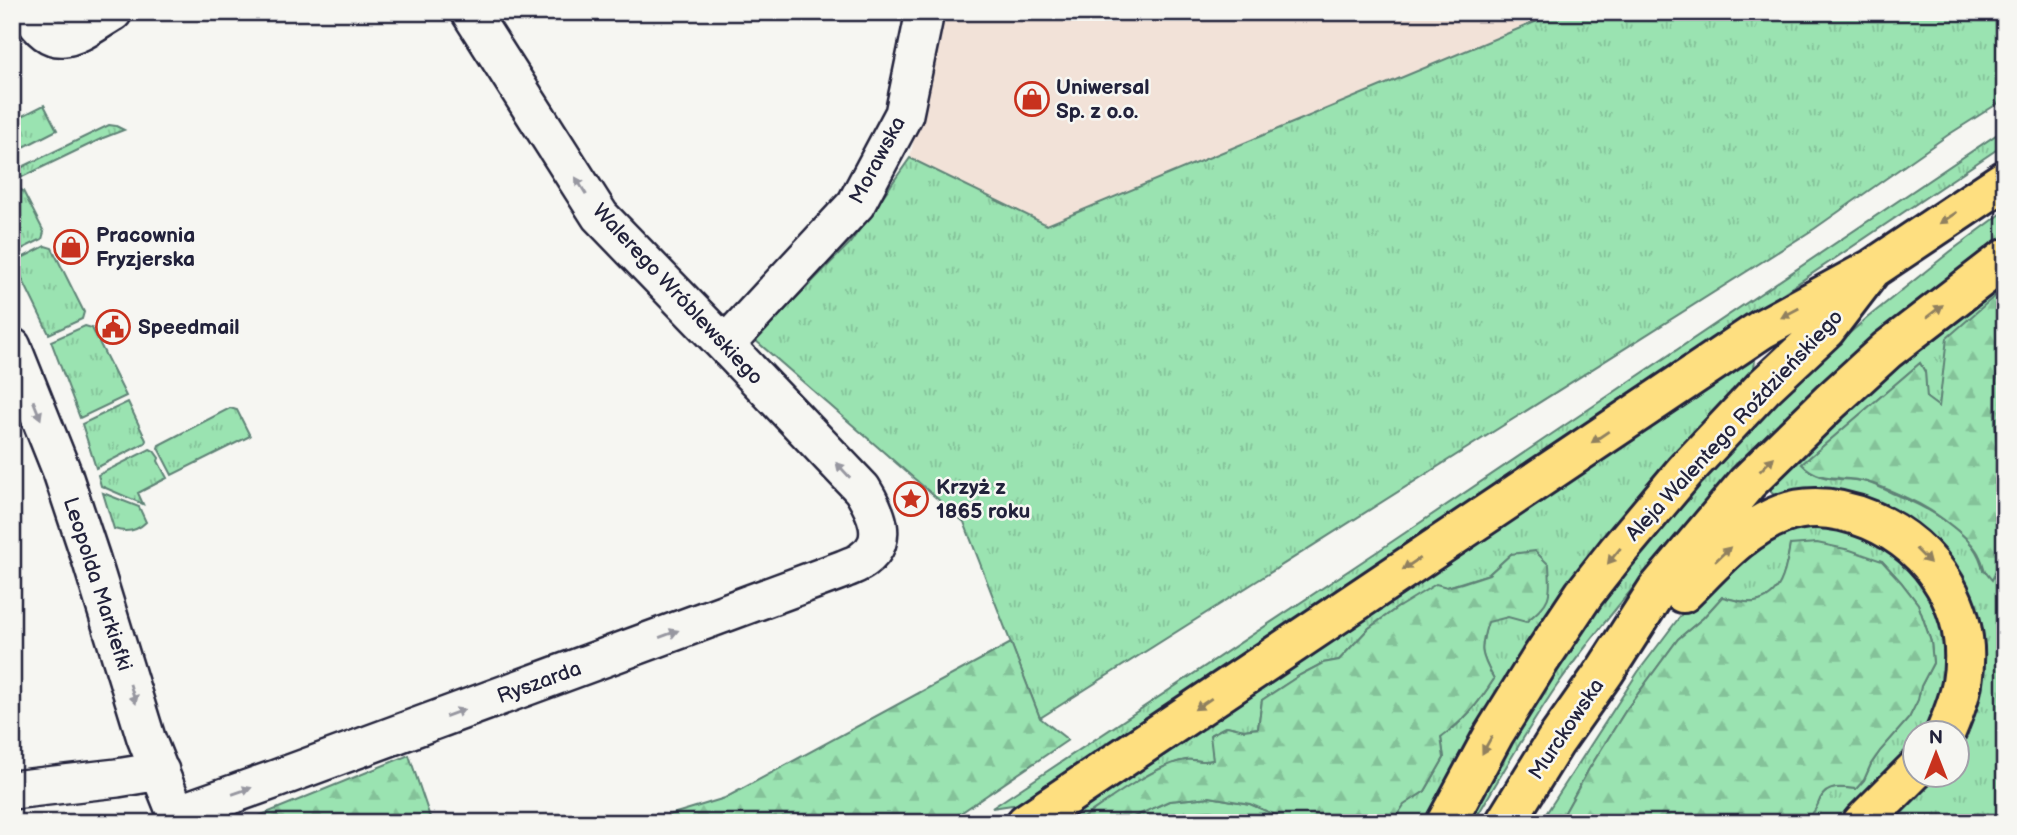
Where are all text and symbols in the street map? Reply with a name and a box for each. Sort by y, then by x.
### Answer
place label: Uniwersal Sp. z o.o. [1056,75,1149,124]
shop icon: Uniwersal Sp. z o.o. [1013,80,1051,118]
street label: Morawska [844,112,911,208]
one-way arrow [574,176,587,196]
street label: Walerego Wróblewskiego [587,199,768,390]
one-way arrow [1939,211,1957,225]
place label: Pracownia Fryzjerska [96,223,195,272]
shop icon: Pracownia Fryzjerska [52,228,90,266]
one-way arrow [1926,303,1944,318]
street label: Aleja Walentego Roździeńskiego [1620,304,1848,546]
one-way arrow [1780,307,1800,319]
public building icon: Speedmail [94,308,132,346]
place label: Speedmail [138,315,240,340]
one-way arrow [32,400,43,421]
one-way arrow [1590,431,1609,444]
one-way arrow [1758,456,1775,472]
one-way arrow [836,462,852,479]
place label: Krzyż z 1865 roku [936,475,1030,524]
place icon: Krzyż z 1865 roku [892,480,930,518]
street label: Leopolda Markiefki [58,494,137,674]
one-way arrow [1606,547,1621,565]
one-way arrow [1714,547,1731,563]
one-way arrow [1915,548,1932,565]
one-way arrow [1401,557,1420,570]
one-way arrow [658,628,679,639]
street label: Ryszarda [494,656,585,709]
street label: Murckowska [1524,674,1609,784]
one-way arrow [128,684,138,705]
one-way arrow [1193,697,1212,710]
one-way arrow [445,707,466,718]
north arrow [1902,720,1972,790]
text: N [1929,727,1943,750]
one-way arrow [1482,736,1494,756]
one-way arrow [231,785,252,796]

